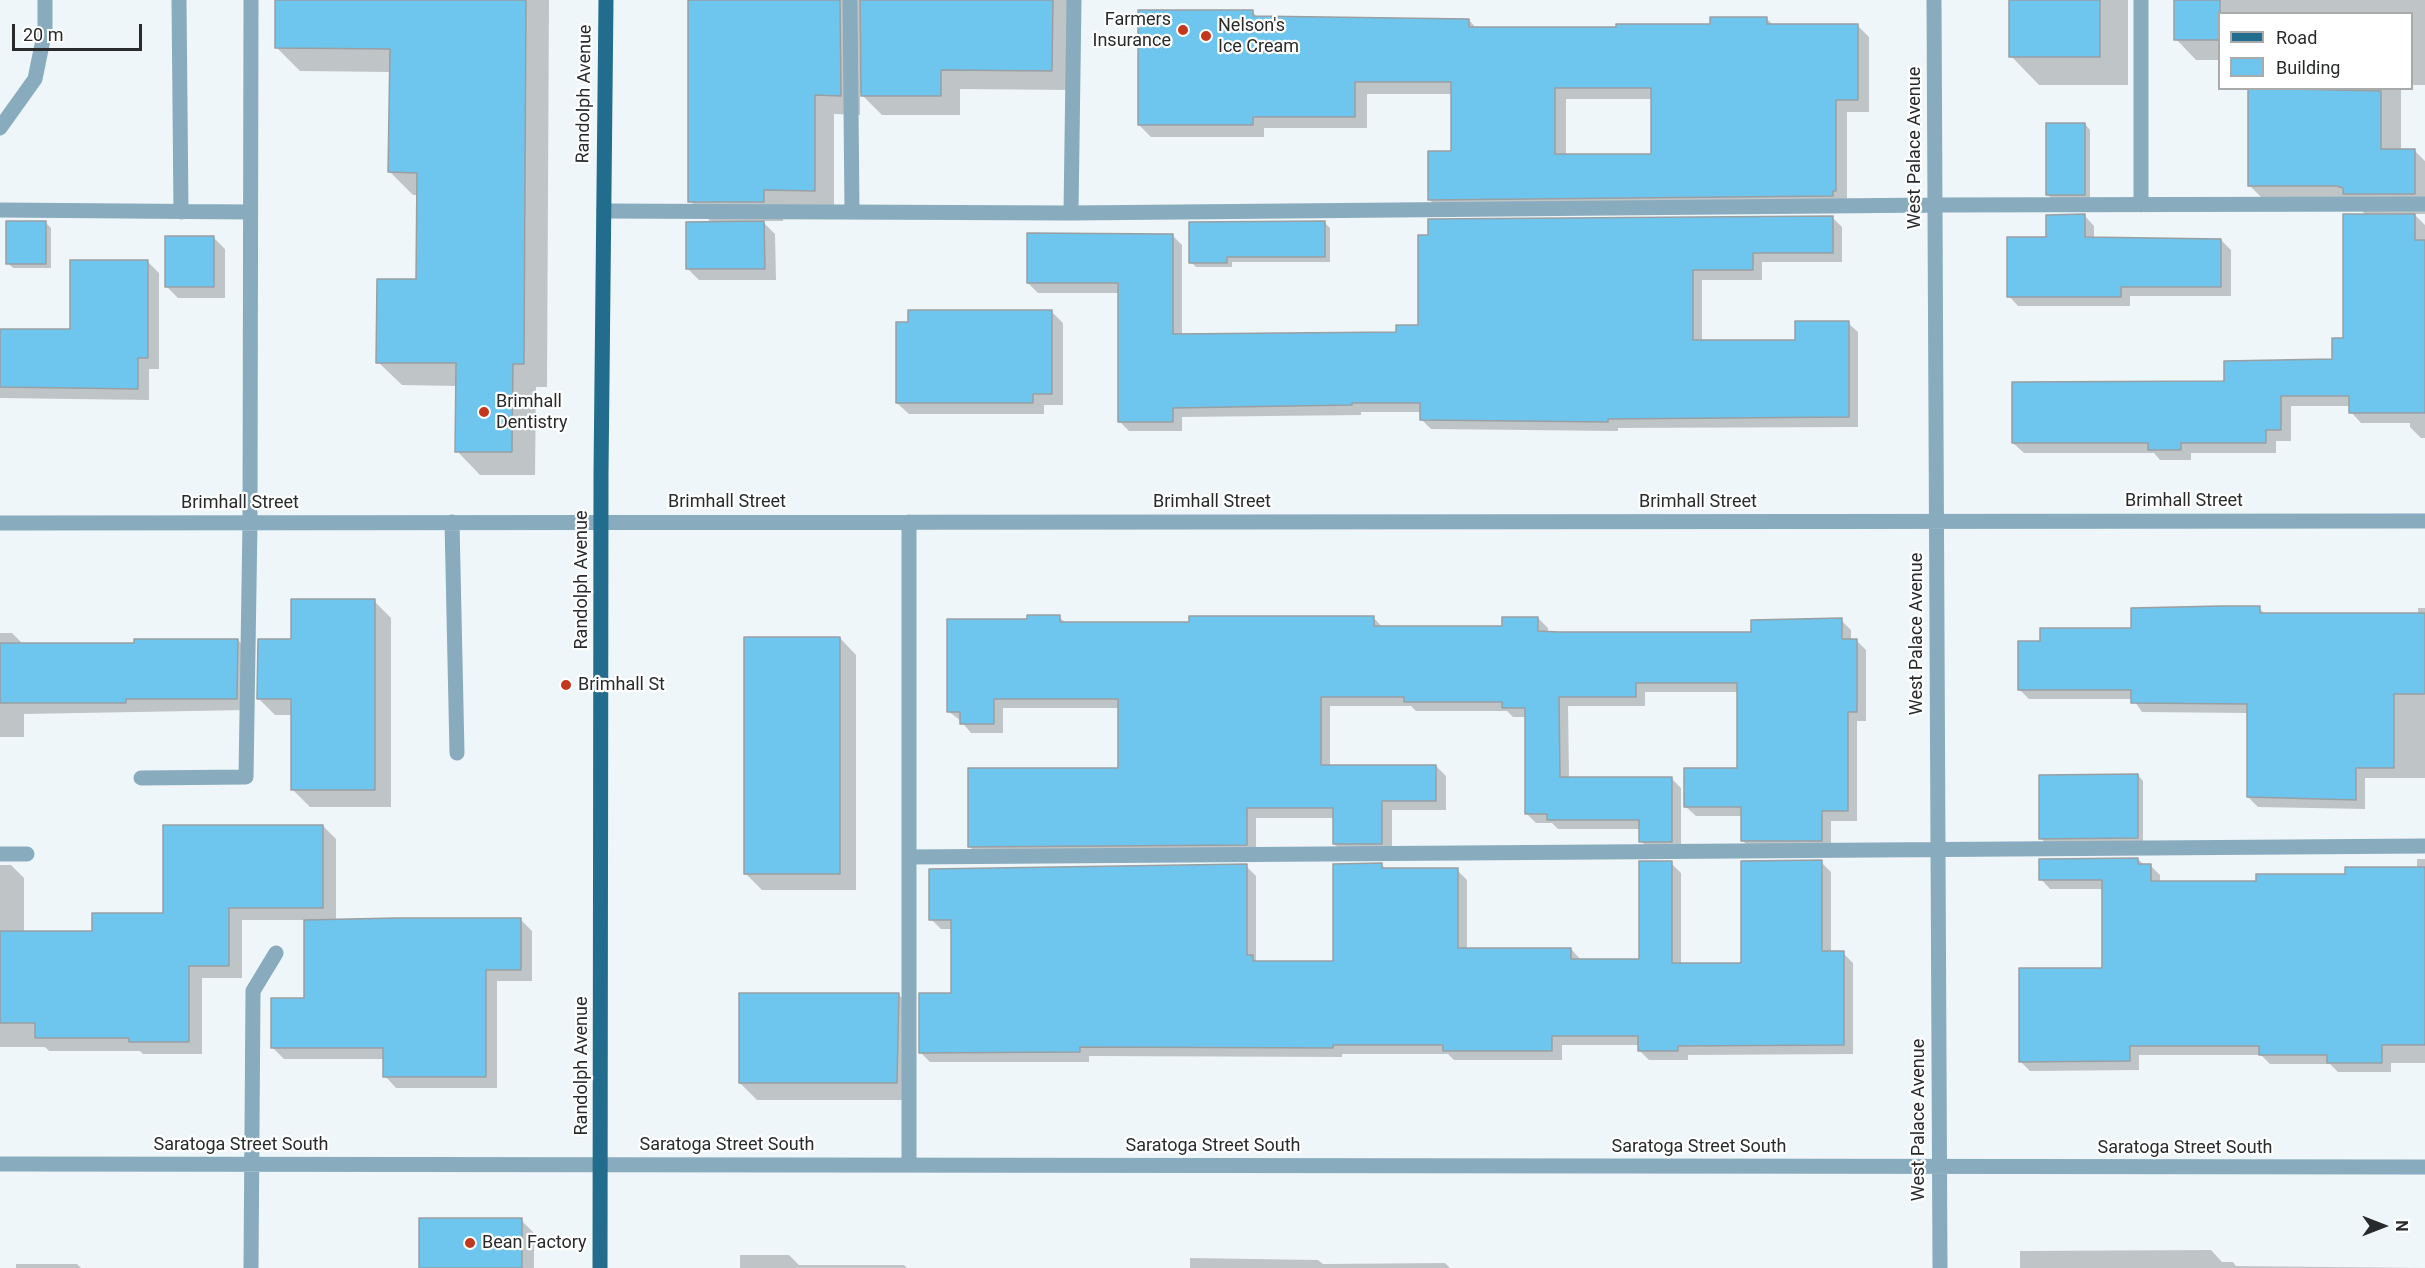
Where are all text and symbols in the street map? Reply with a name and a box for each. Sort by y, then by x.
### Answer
place label: Farmers Insurance [1093,9,1171,52]
scale bar [15,12,146,50]
legend [2218,12,2413,90]
place label: Nelson's Ice Cream [1218,15,1299,57]
marker: Farmers Insurance [1176,23,1190,37]
text: 20 m [23,24,63,45]
street label: Randolph Avenue [573,24,597,164]
text: Road [2276,27,2317,48]
marker: Nelson's Ice Cream [1199,29,1213,43]
text: Building [2276,57,2340,78]
street label: West Palace Avenue [1904,67,1926,229]
place label: Brimhall Dentistry [496,391,568,434]
marker: Brimhall Dentistry [477,405,491,419]
street label: Brimhall Street [2125,490,2243,512]
street label: Brimhall Street [668,491,786,513]
street label: Brimhall Street [1153,491,1271,513]
street label: Brimhall Street [1639,491,1757,513]
street label: Brimhall Street [181,492,299,514]
street label: Randolph Avenue [571,511,593,649]
street label: West Palace Avenue [1906,553,1928,715]
place label: Brimhall St [578,674,665,696]
marker: Brimhall St [559,678,573,692]
street label: Randolph Avenue [571,997,593,1135]
street label: West Palace Avenue [1908,1039,1930,1201]
street label: Saratoga Street South [154,1134,328,1156]
street label: Saratoga Street South [640,1134,814,1156]
street label: Saratoga Street South [1126,1135,1300,1157]
street label: Saratoga Street South [1612,1136,1786,1158]
street label: Saratoga Street South [2098,1137,2272,1159]
north arrow [2353,1196,2413,1256]
text: N [2392,1220,2411,1232]
place label: Bean Factory [482,1232,587,1254]
marker: Bean Factory [463,1236,477,1250]

